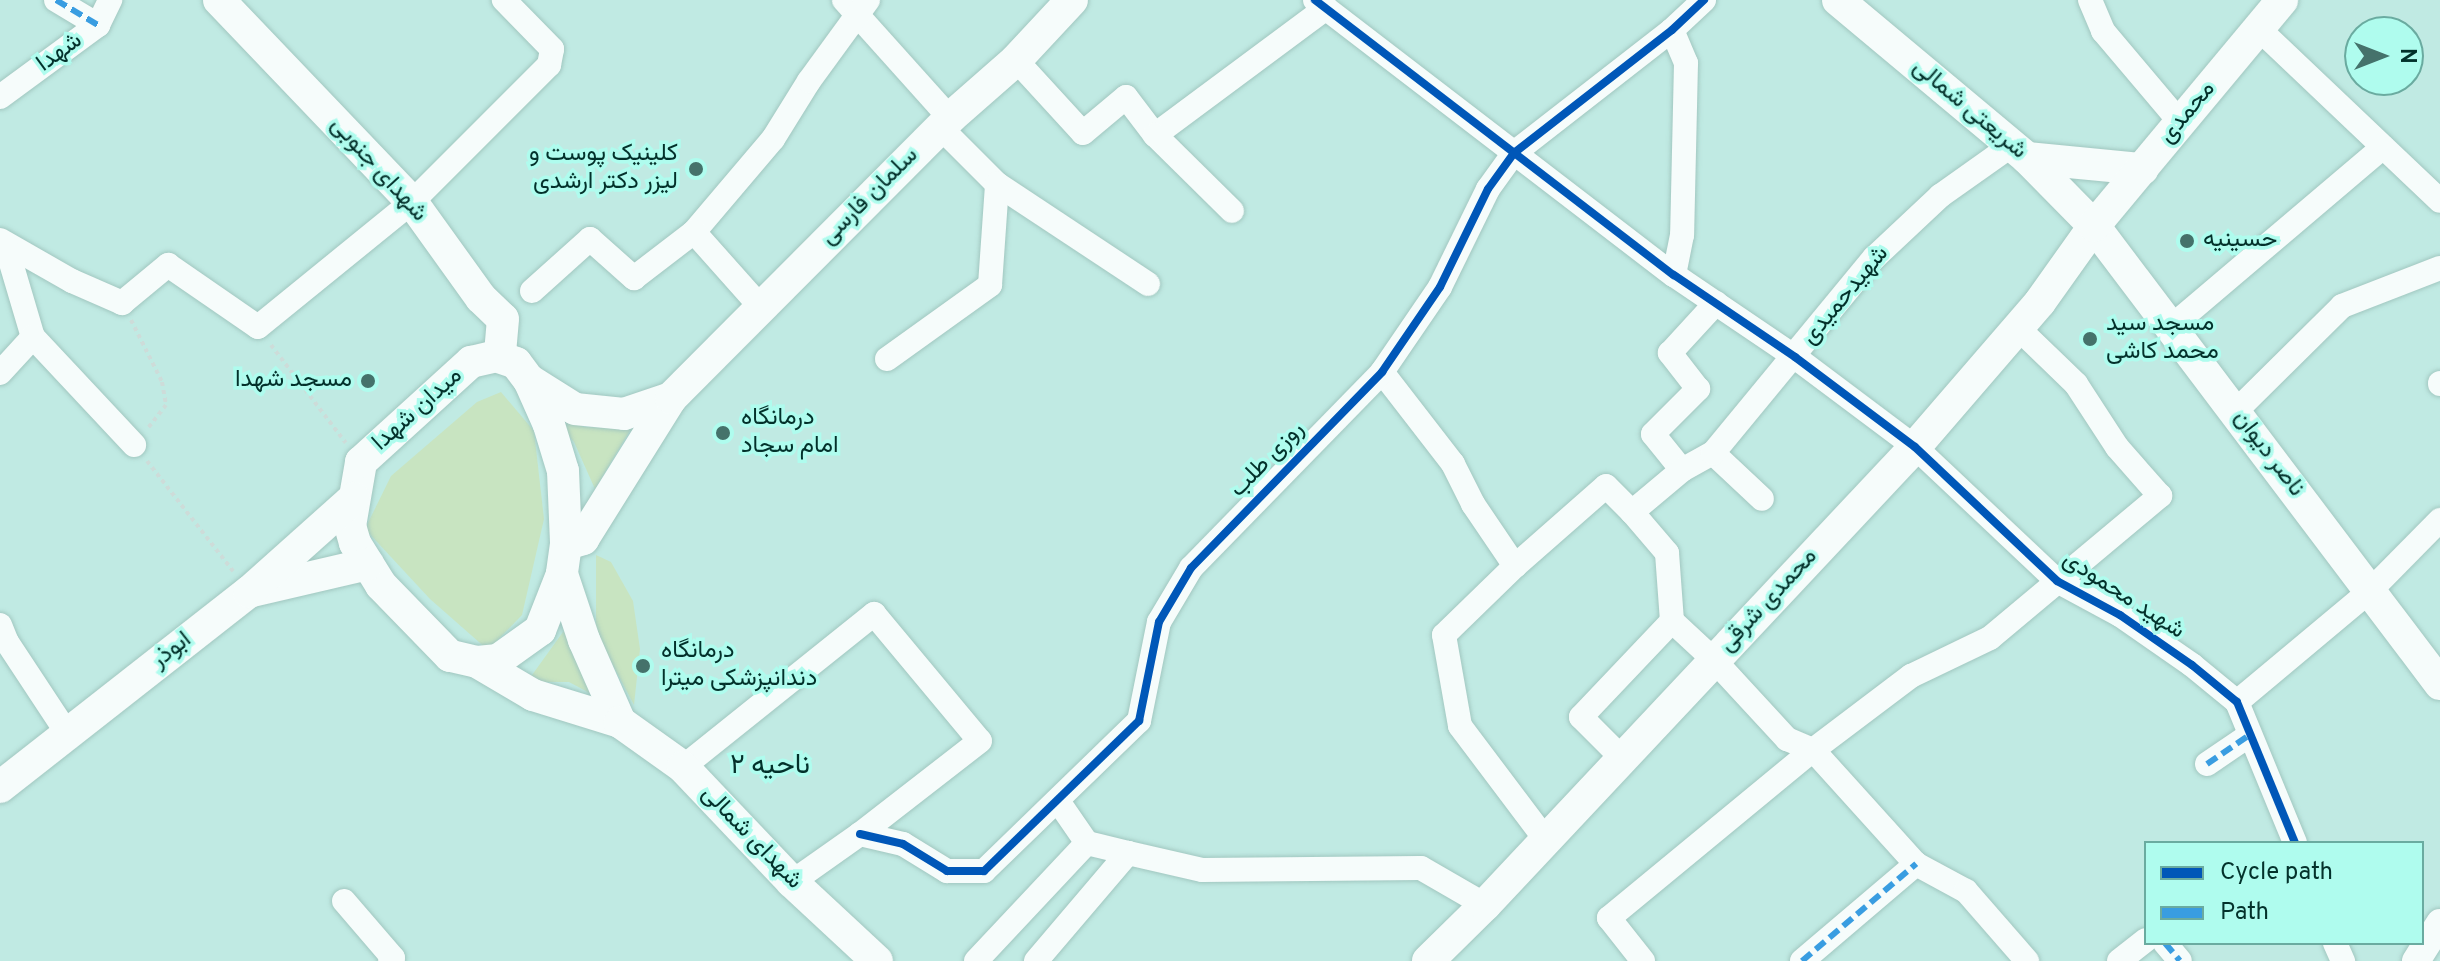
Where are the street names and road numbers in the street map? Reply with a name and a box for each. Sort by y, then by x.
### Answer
street label: شهدا [32,27,88,79]
street label: شریعتی شمالی [1906,54,2032,166]
street label: محمدی [2154,76,2222,150]
street label: شهدای جنوبی [323,112,433,228]
street label: سلمان فارسی [815,142,925,252]
street label: شهیدحمیدی [1796,241,1896,351]
street label: میدان شهدا [367,362,469,458]
street label: ناصر دیوان [2226,405,2310,503]
street label: روزی طلب [1225,416,1311,504]
street label: محمدی شرقی [1714,543,1824,659]
street label: شهید محمودی [2056,546,2190,646]
street label: ابوذر [146,626,198,676]
street label: شهدای شمالی [694,780,808,896]

